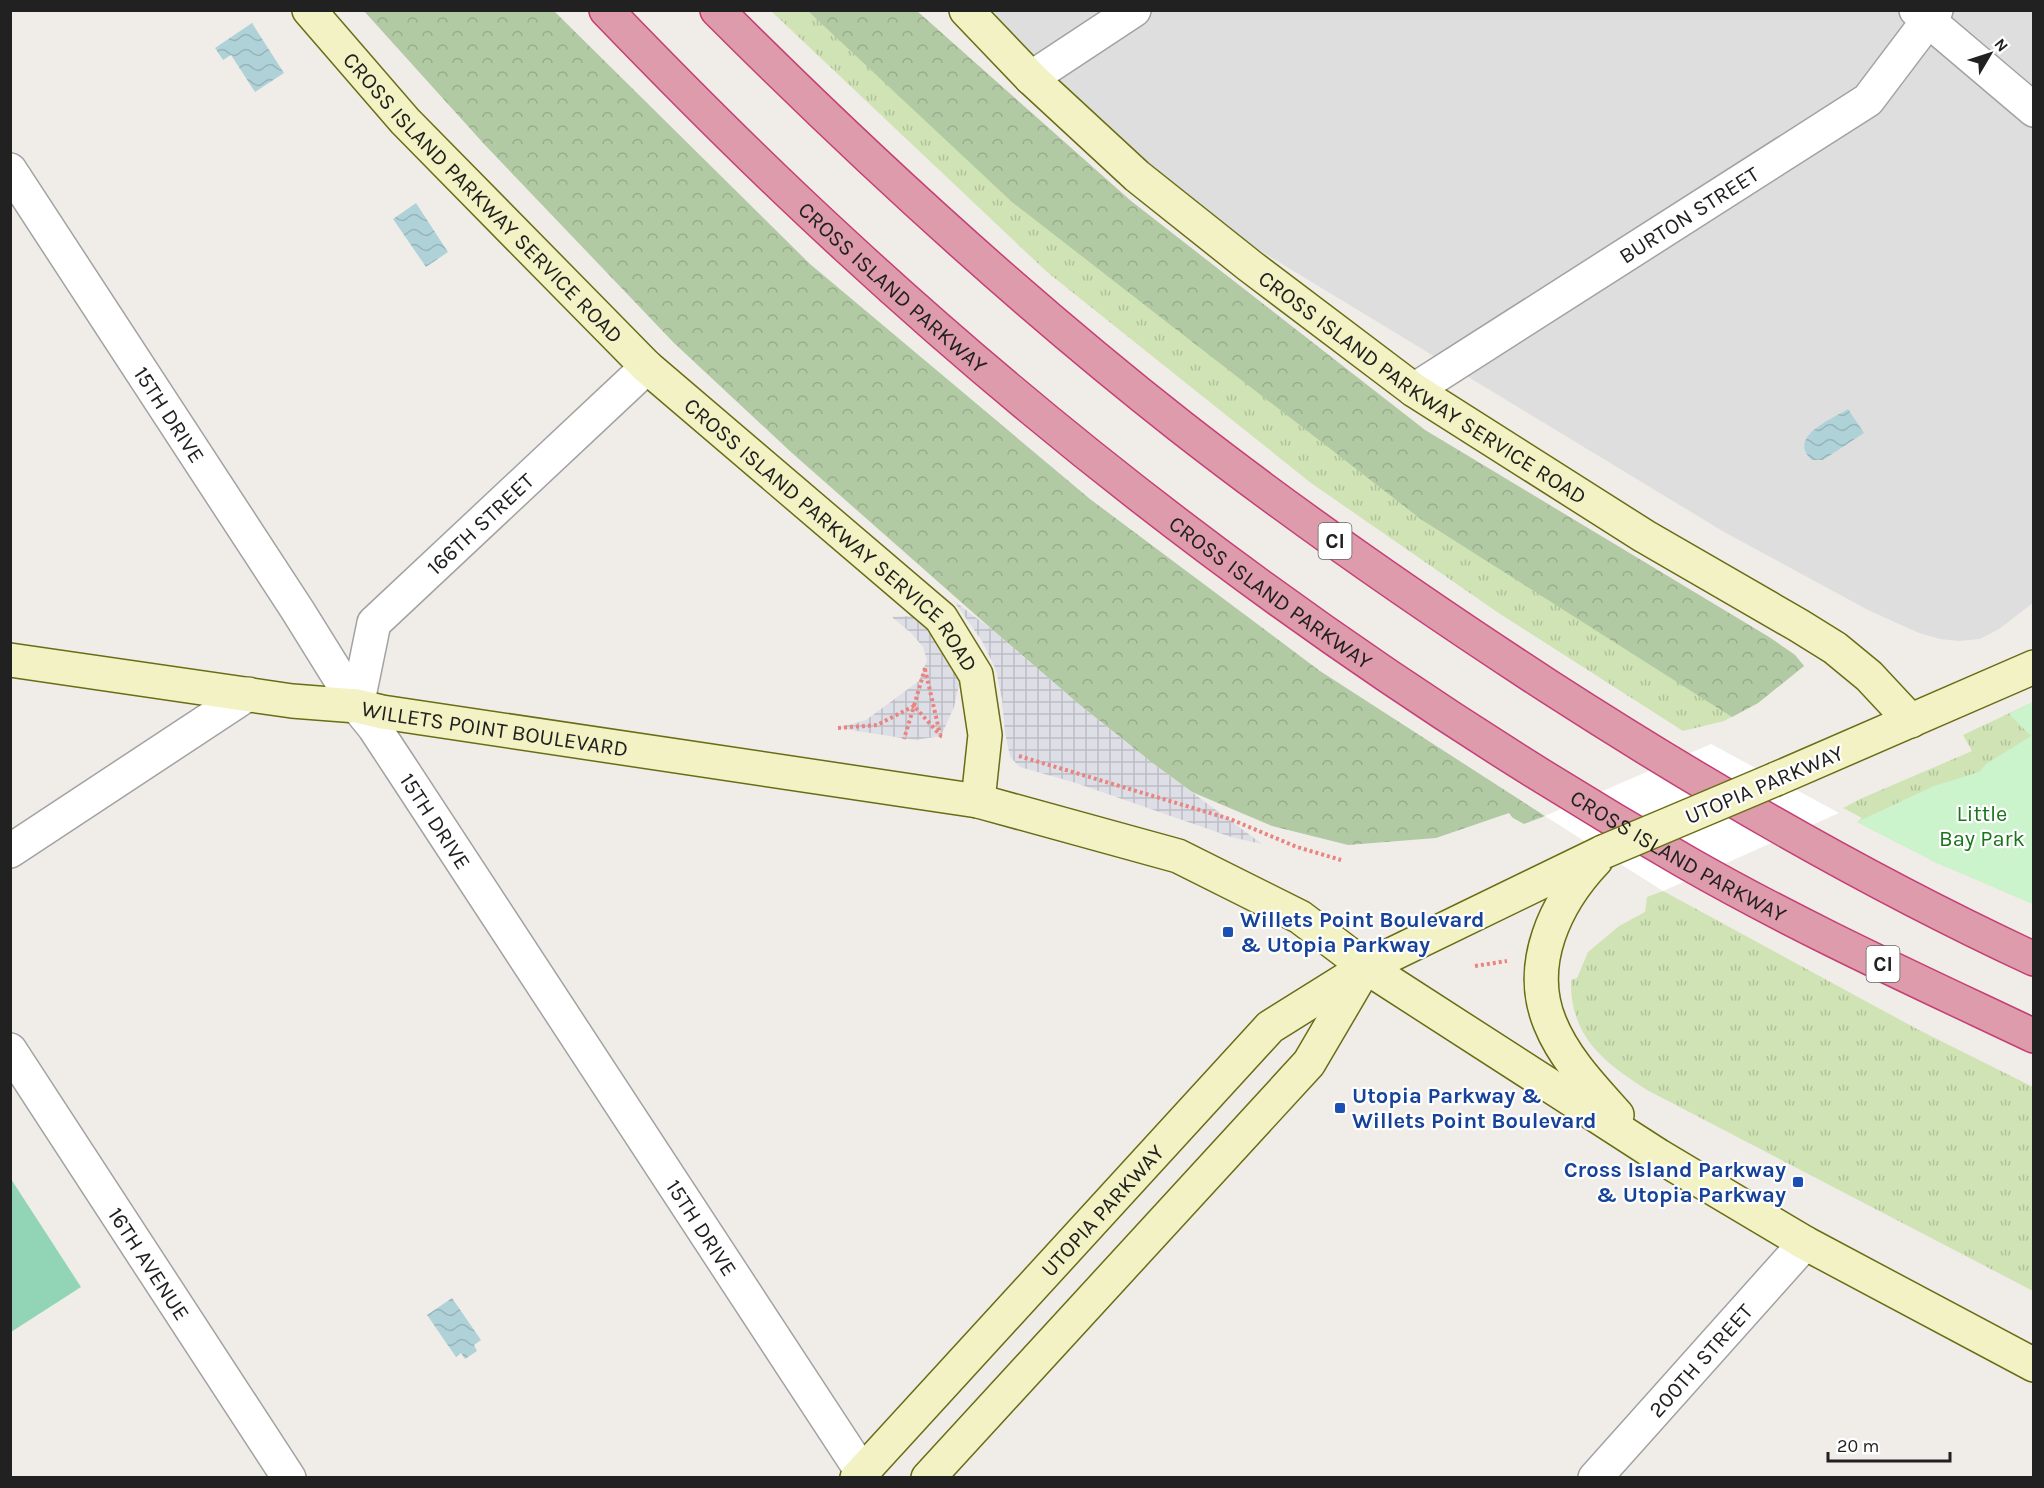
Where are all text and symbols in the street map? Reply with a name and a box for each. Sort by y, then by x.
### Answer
north arrow [1960,24,2020,84]
text: N [1990,34,2012,55]
street label: CROSS ISLAND PARKWAY SERVICE ROAD [337,47,628,349]
street label: BURTON STREET [1615,161,1764,270]
street label: CROSS ISLAND PARKWAY [793,197,992,379]
street label: CROSS ISLAND PARKWAY SERVICE ROAD [1253,265,1591,510]
street label: 15TH DRIVE [128,362,210,468]
street label: CROSS ISLAND PARKWAY SERVICE ROAD [679,393,983,677]
street label: 166TH STREET [422,468,540,581]
street label: CROSS ISLAND PARKWAY [1164,511,1377,675]
road number: CI [1318,523,1352,559]
street label: WILLETS POINT BOULEVARD [359,696,630,763]
street label: UTOPIA PARKWAY [1681,740,1848,830]
street label: 15TH DRIVE [394,769,476,875]
street label: CROSS ISLAND PARKWAY [1565,785,1790,928]
park label: Little Bay Park [1939,801,2025,852]
place label: Willets Point Boulevard & Utopia Parkway [1240,907,1485,958]
marker: Willets Point Boulevard & Utopia Parkway [1221,925,1235,939]
road number: CI [1866,946,1900,982]
place label: Utopia Parkway & Willets Point Boulevard [1352,1083,1597,1134]
marker: Utopia Parkway & Willets Point Boulevard [1333,1101,1347,1115]
street label: UTOPIA PARKWAY [1036,1140,1170,1282]
place label: Cross Island Parkway & Utopia Parkway [1564,1157,1786,1208]
street label: 15TH DRIVE [660,1175,742,1281]
marker: Cross Island Parkway & Utopia Parkway [1791,1175,1805,1189]
street label: 16TH AVENUE [102,1203,195,1325]
street label: 200TH STREET [1644,1299,1759,1423]
scale bar [1828,1425,1950,1463]
text: 20 m [1837,1435,1879,1457]

